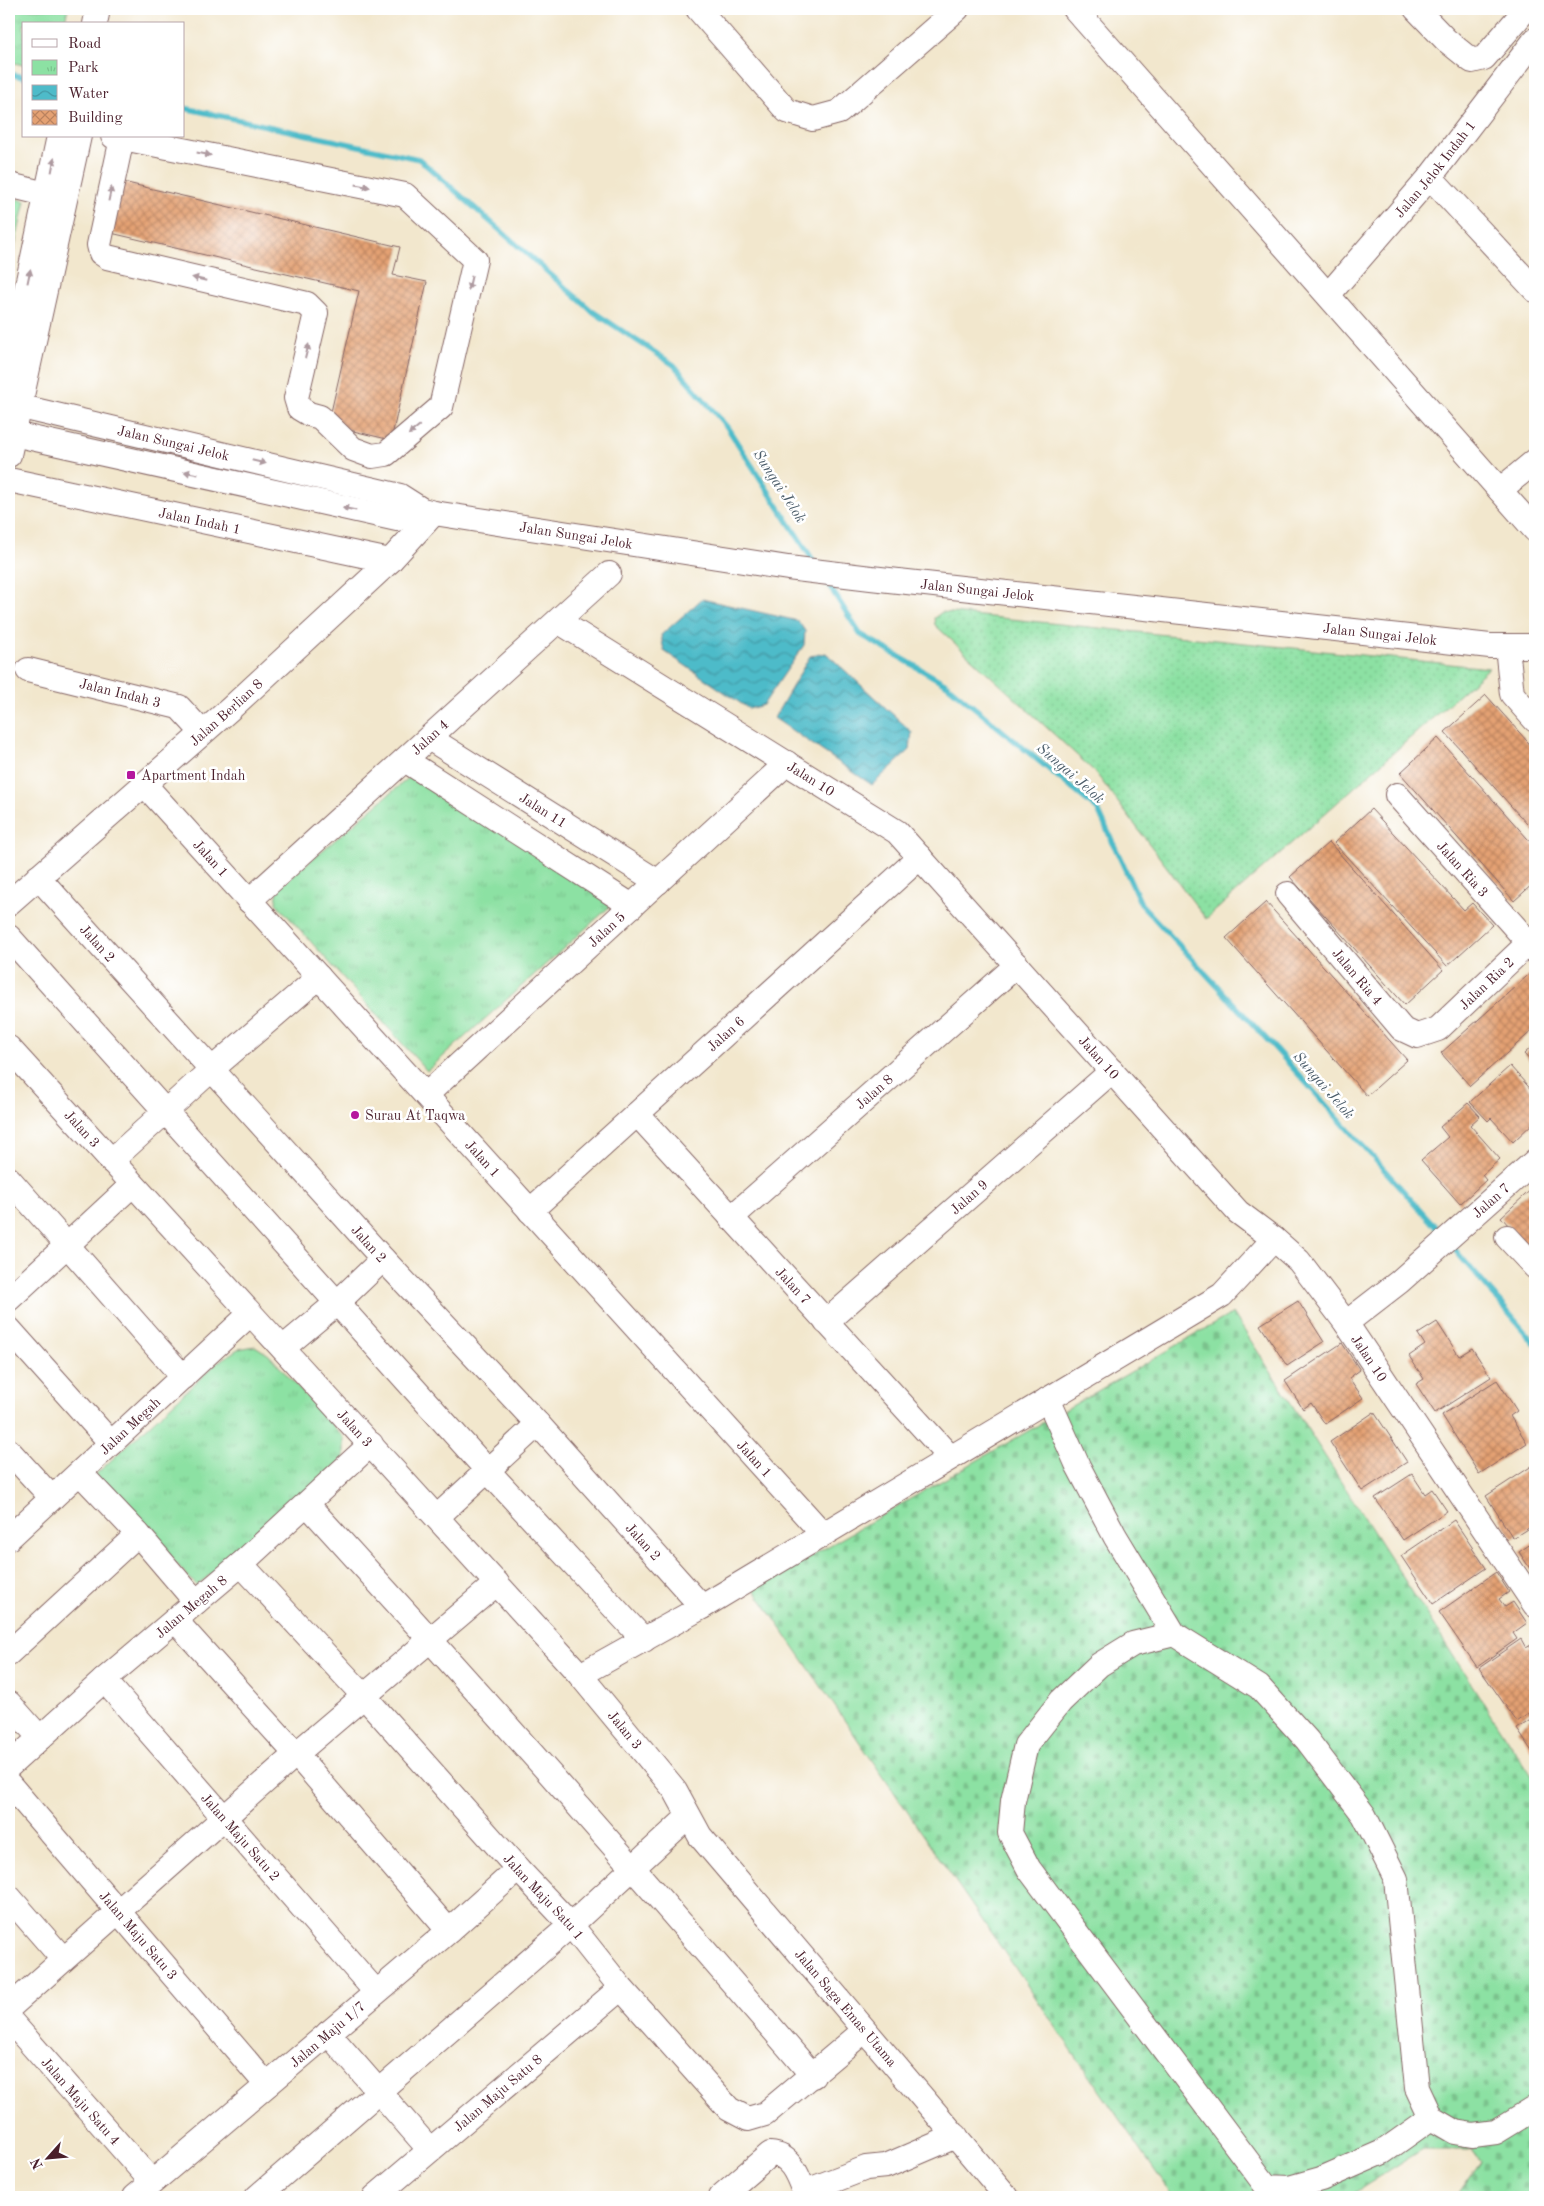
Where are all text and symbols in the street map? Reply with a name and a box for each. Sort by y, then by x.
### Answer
legend [22,22,185,138]
text: Road [68,37,102,52]
text: Park [68,61,99,76]
text: Water [68,87,109,102]
text: Building [68,111,123,126]
street label: Jalan Jelok Indah 1 [1393,118,1478,220]
one-way arrow [196,151,212,159]
one-way arrow [49,158,57,173]
one-way arrow [355,183,371,191]
one-way arrow [106,186,114,201]
one-way arrow [25,268,33,284]
one-way arrow [192,275,207,283]
one-way arrow [466,276,474,291]
one-way arrow [303,343,311,358]
street label: Jalan Sungai Jelok [116,424,231,464]
one-way arrow [408,424,420,436]
water label: Sungai Jelok [750,448,808,526]
one-way arrow [251,459,266,467]
one-way arrow [182,469,198,477]
one-way arrow [341,504,357,512]
street label: Jalan Indah 1 [157,506,242,537]
street label: Jalan Sungai Jelok [518,520,634,552]
street label: Jalan Sungai Jelok [920,577,1035,604]
street label: Jalan Sungai Jelok [1322,622,1438,648]
street label: Jalan Indah 3 [78,677,162,710]
street label: Jalan Berlian 8 [187,677,266,749]
street label: Jalan 4 [409,717,452,758]
water label: Sungai Jelok [1033,741,1107,807]
street label: Jalan 10 [784,759,837,799]
marker: Apartment Indah [125,769,137,781]
place label: Apartment Indah [141,769,246,783]
street label: Jalan 11 [517,791,569,831]
street label: Jalan 1 [190,838,231,880]
street label: Jalan Ria 3 [1434,839,1490,900]
street label: Jalan 5 [586,910,628,950]
street label: Jalan 2 [77,922,117,965]
street label: Jalan Ria 4 [1329,946,1385,1008]
street label: Jalan Ria 2 [1457,955,1517,1013]
street label: Jalan 6 [705,1014,747,1055]
street label: Jalan 10 [1076,1034,1121,1082]
water label: Sungai Jelok [1290,1049,1356,1123]
street label: Jalan 8 [853,1072,896,1112]
street label: Jalan 3 [61,1108,102,1151]
marker: Surau At Taqwa [349,1109,361,1121]
place label: Surau At Taqwa [365,1109,465,1123]
street label: Jalan 1 [462,1138,502,1180]
street label: Jalan 9 [948,1177,991,1217]
street label: Jalan 7 [1470,1181,1513,1221]
street label: Jalan 2 [348,1223,389,1266]
street label: Jalan 7 [772,1265,813,1307]
street label: Jalan 10 [1348,1333,1389,1384]
street label: Jalan Megah [98,1395,164,1458]
street label: Jalan 3 [334,1407,375,1450]
street label: Jalan 1 [734,1438,774,1481]
street label: Jalan 2 [622,1521,663,1564]
street label: Jalan Megah 8 [153,1573,230,1641]
street label: Jalan 3 [605,1709,644,1752]
street label: Jalan Maju Satu 2 [198,1791,282,1884]
street label: Jalan Maju Satu 1 [500,1852,586,1943]
street label: Jalan Maju Satu 3 [96,1889,179,1983]
street label: Jalan Saga Emas Utama [792,1947,899,2070]
street label: Jalan Maju 1/7 [288,1999,368,2071]
street label: Jalan Maju Satu 8 [451,2052,545,2135]
street label: Jalan Maju Satu 4 [38,2055,122,2148]
north arrow [22,2134,72,2184]
text: N [29,2155,46,2171]

